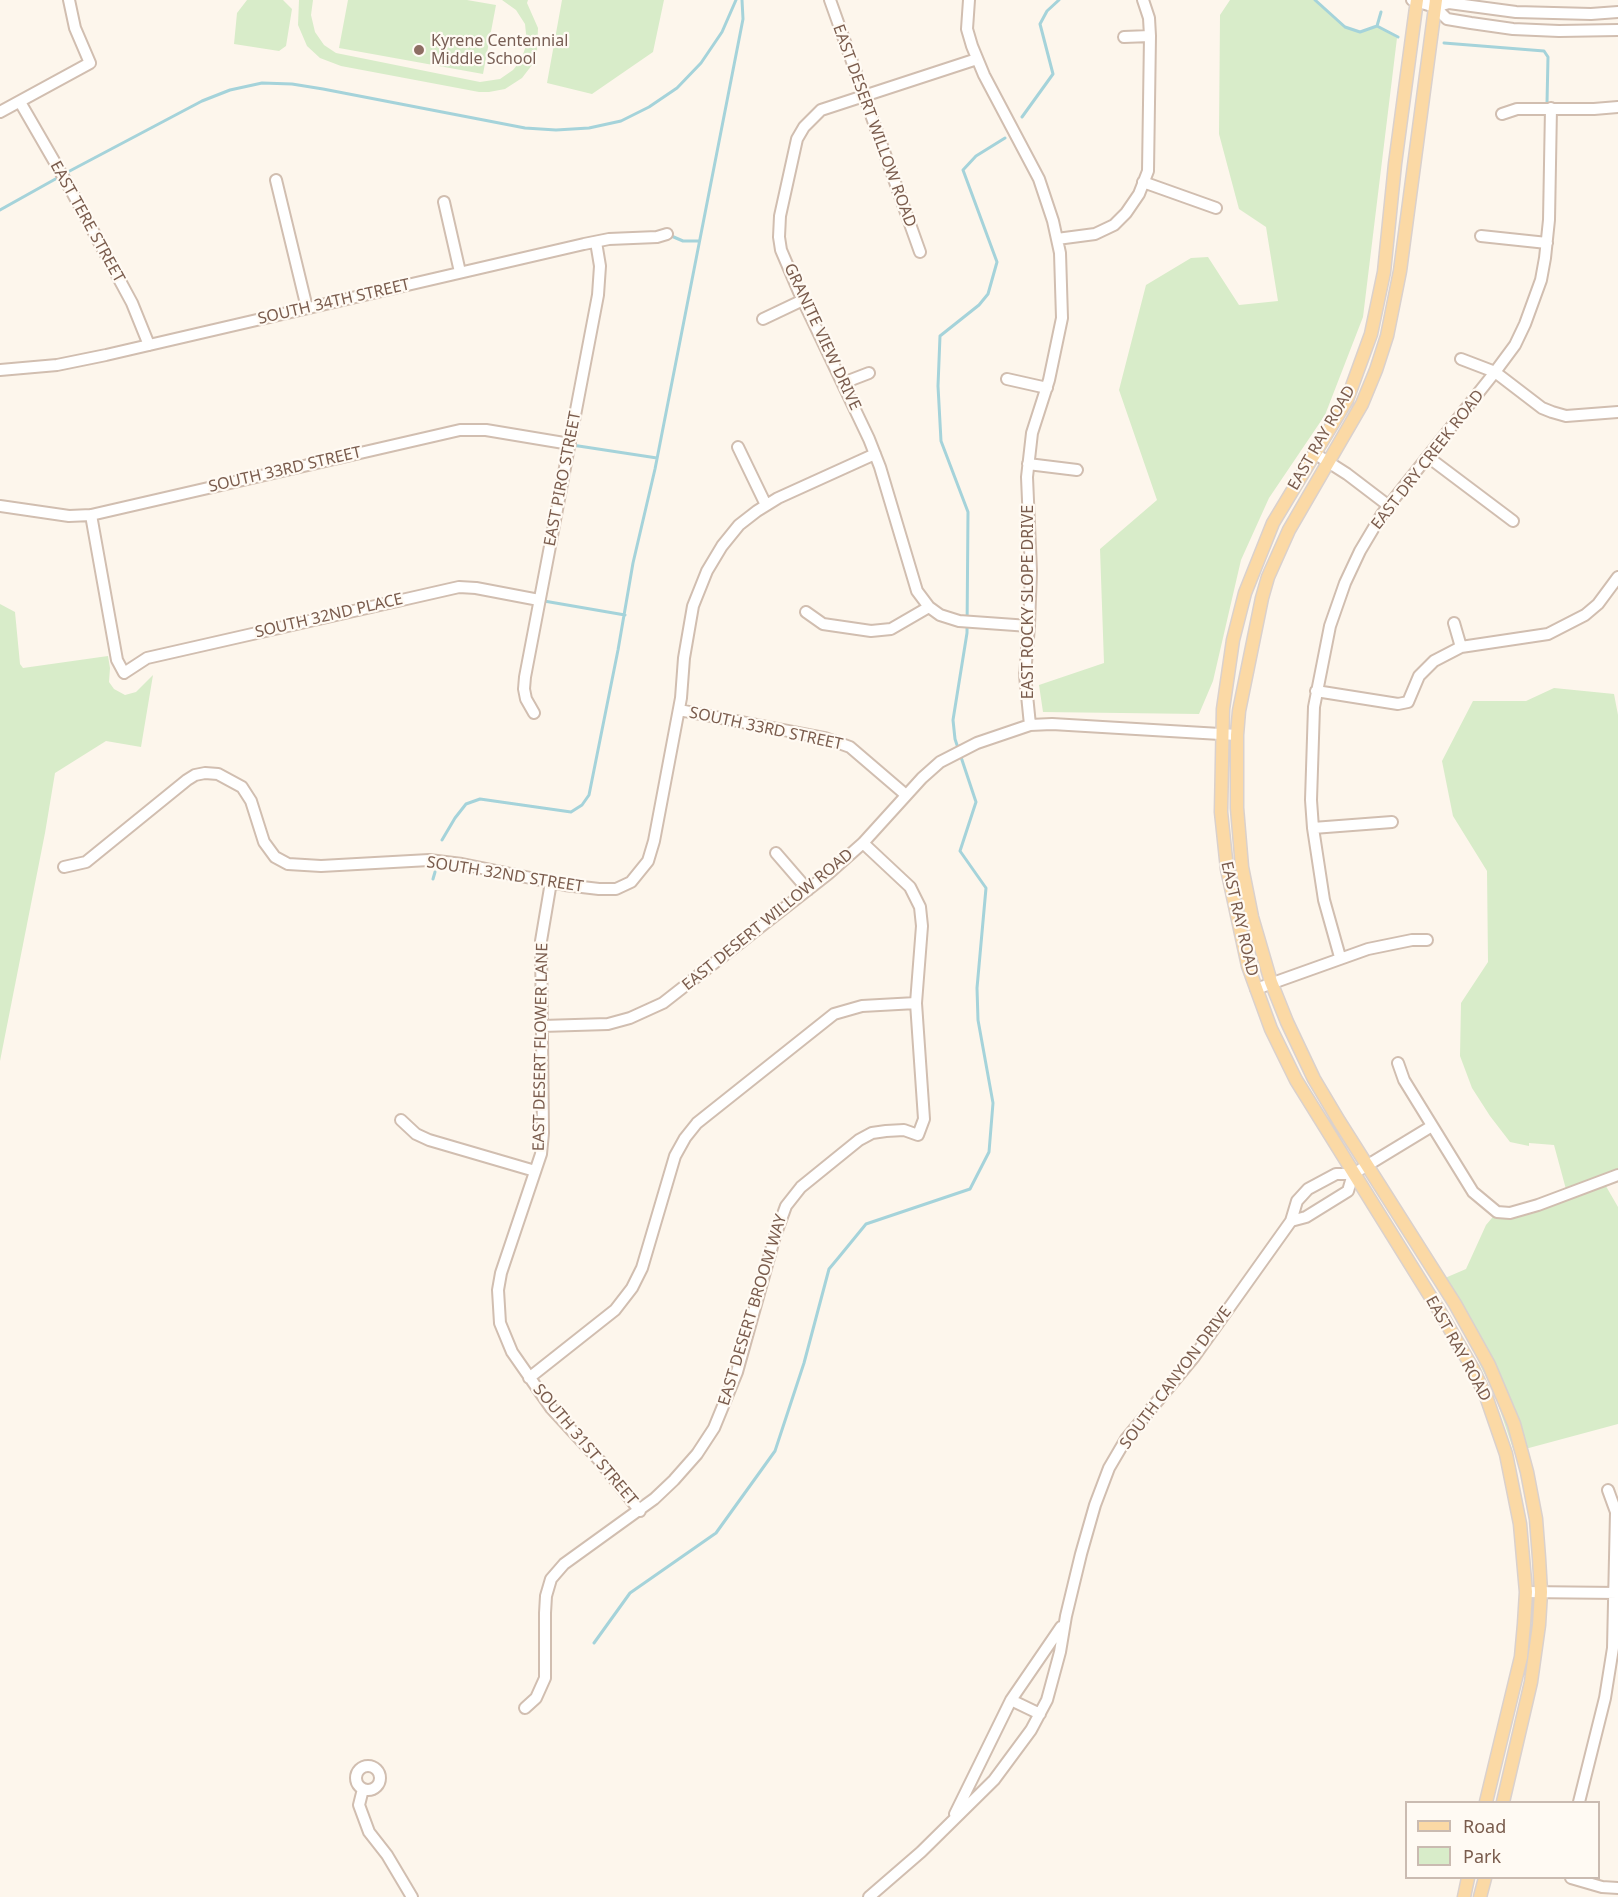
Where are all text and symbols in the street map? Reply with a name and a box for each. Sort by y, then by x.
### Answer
street label: EAST DESERT WILLOW ROAD [828,22,920,230]
place label: Kyrene Centennial Middle School [431,31,568,69]
marker: Kyrene Centennial Middle School [412,43,426,57]
street label: EAST TERE STREET [46,158,128,286]
street label: GRANITE VIEW DRIVE [780,260,864,414]
street label: SOUTH 34TH STREET [256,275,412,329]
street label: EAST RAY ROAD [1284,382,1360,494]
street label: EAST DRY CREEK ROAD [1368,386,1488,534]
street label: EAST PIRO STREET [541,410,585,548]
street label: SOUTH 33RD STREET [207,443,363,497]
street label: EAST ROCKY SLOPE DRIVE [1018,505,1038,699]
street label: SOUTH 32ND PLACE [253,590,405,642]
street label: SOUTH 33RD STREET [688,703,844,755]
street label: EAST DESERT WILLOW ROAD [679,845,857,995]
street label: SOUTH 32ND STREET [425,853,585,897]
street label: EAST RAY ROAD [1216,860,1262,978]
street label: EAST DESERT FLOWER LANE [530,943,552,1151]
street label: EAST DESERT BROOM WAY [715,1212,791,1408]
street label: EAST RAY ROAD [1421,1293,1495,1405]
street label: SOUTH CANYON DRIVE [1116,1303,1236,1453]
street label: SOUTH 31ST STREET [529,1380,641,1510]
legend [1405,1801,1600,1879]
text: Road [1463,1814,1506,1838]
text: Park [1463,1844,1501,1868]

